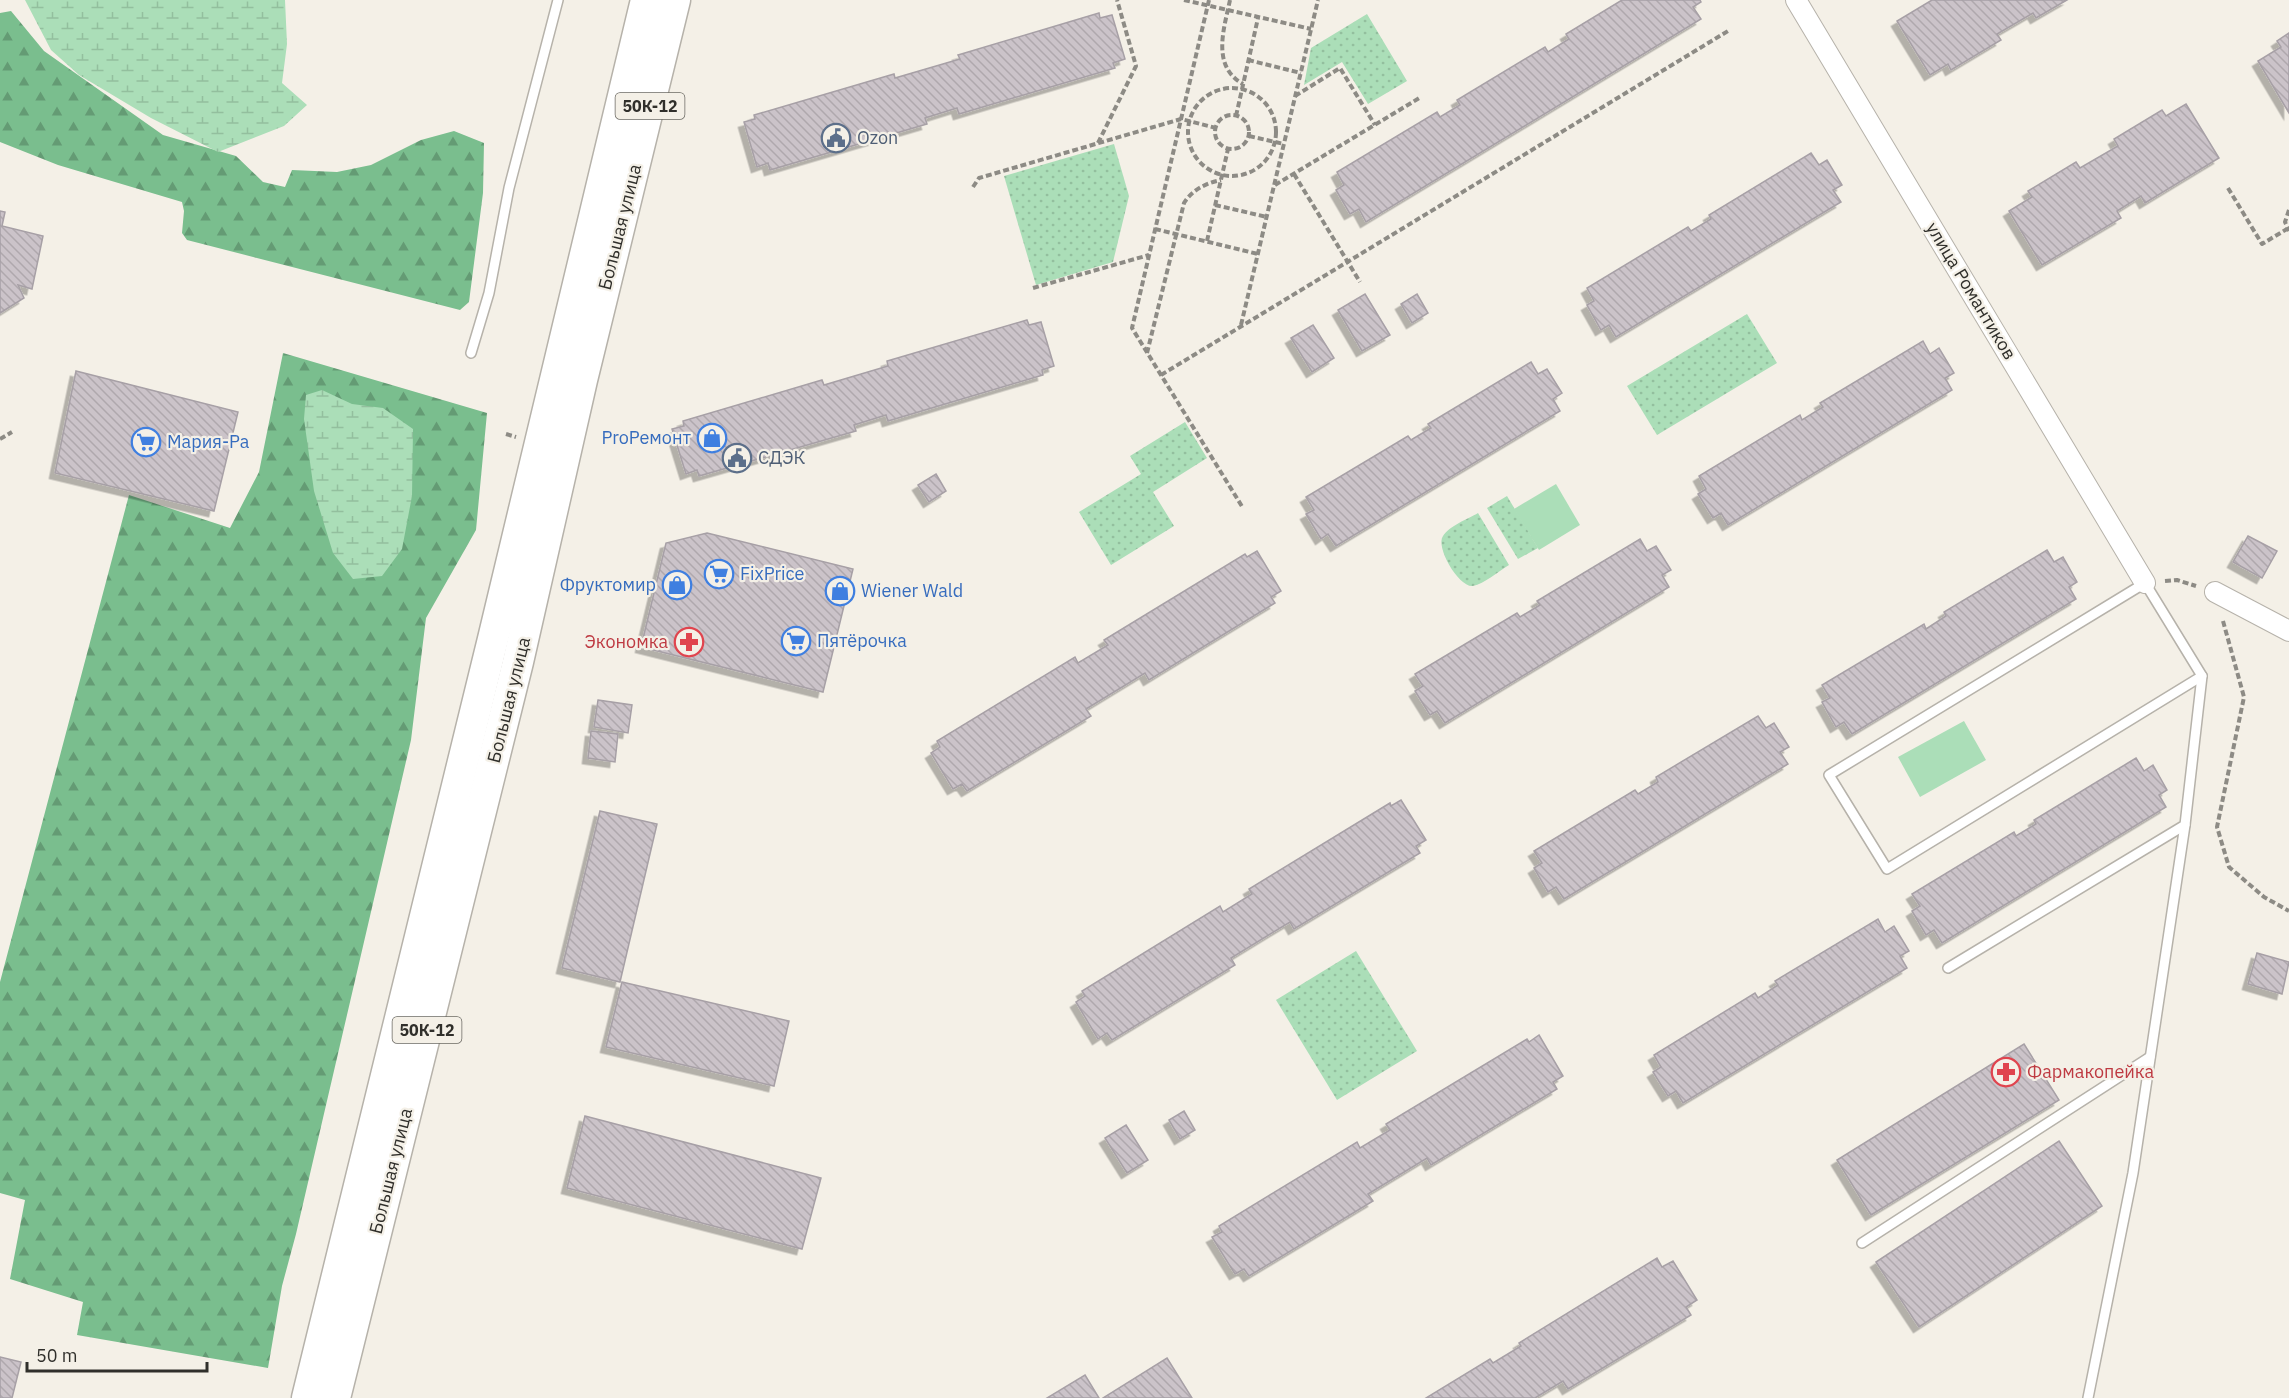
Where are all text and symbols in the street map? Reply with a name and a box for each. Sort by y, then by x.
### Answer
road number: 50К-12 [616,93,684,119]
public building icon: Ozon [820,122,852,154]
place label: Ozon [857,126,898,149]
street label: Большая улица [593,161,646,292]
street label: улица Романтиков [1921,218,2022,364]
shop icon: ProРемонт [696,422,728,454]
supermarket icon: Мария-Ра [130,426,162,458]
place label: ProРемонт [602,426,691,449]
place label: Мария-Ра [167,430,250,453]
public building icon: СДЭК [721,442,753,474]
place label: СДЭК [758,446,806,469]
supermarket icon: FixPrice [703,558,735,590]
place label: FixPrice [740,562,804,585]
shop icon: Фруктомир [661,569,693,601]
place label: Фруктомир [560,573,656,596]
shop icon: Wiener Wald [824,575,856,607]
place label: Wiener Wald [861,579,963,602]
supermarket icon: Пятёрочка [780,625,812,657]
pharmacy icon: Экономка [673,626,705,658]
place label: Пятёрочка [817,629,907,652]
place label: Экономка [584,630,668,653]
street label: Большая улица [482,634,535,765]
road number: 50К-12 [392,1017,462,1043]
pharmacy icon: Фармакопейка [1990,1056,2022,1088]
place label: Фармакопейка [2027,1060,2155,1083]
street label: Большая улица [364,1105,417,1236]
scale bar [27,1335,207,1373]
text: 50 m [36,1344,78,1367]

